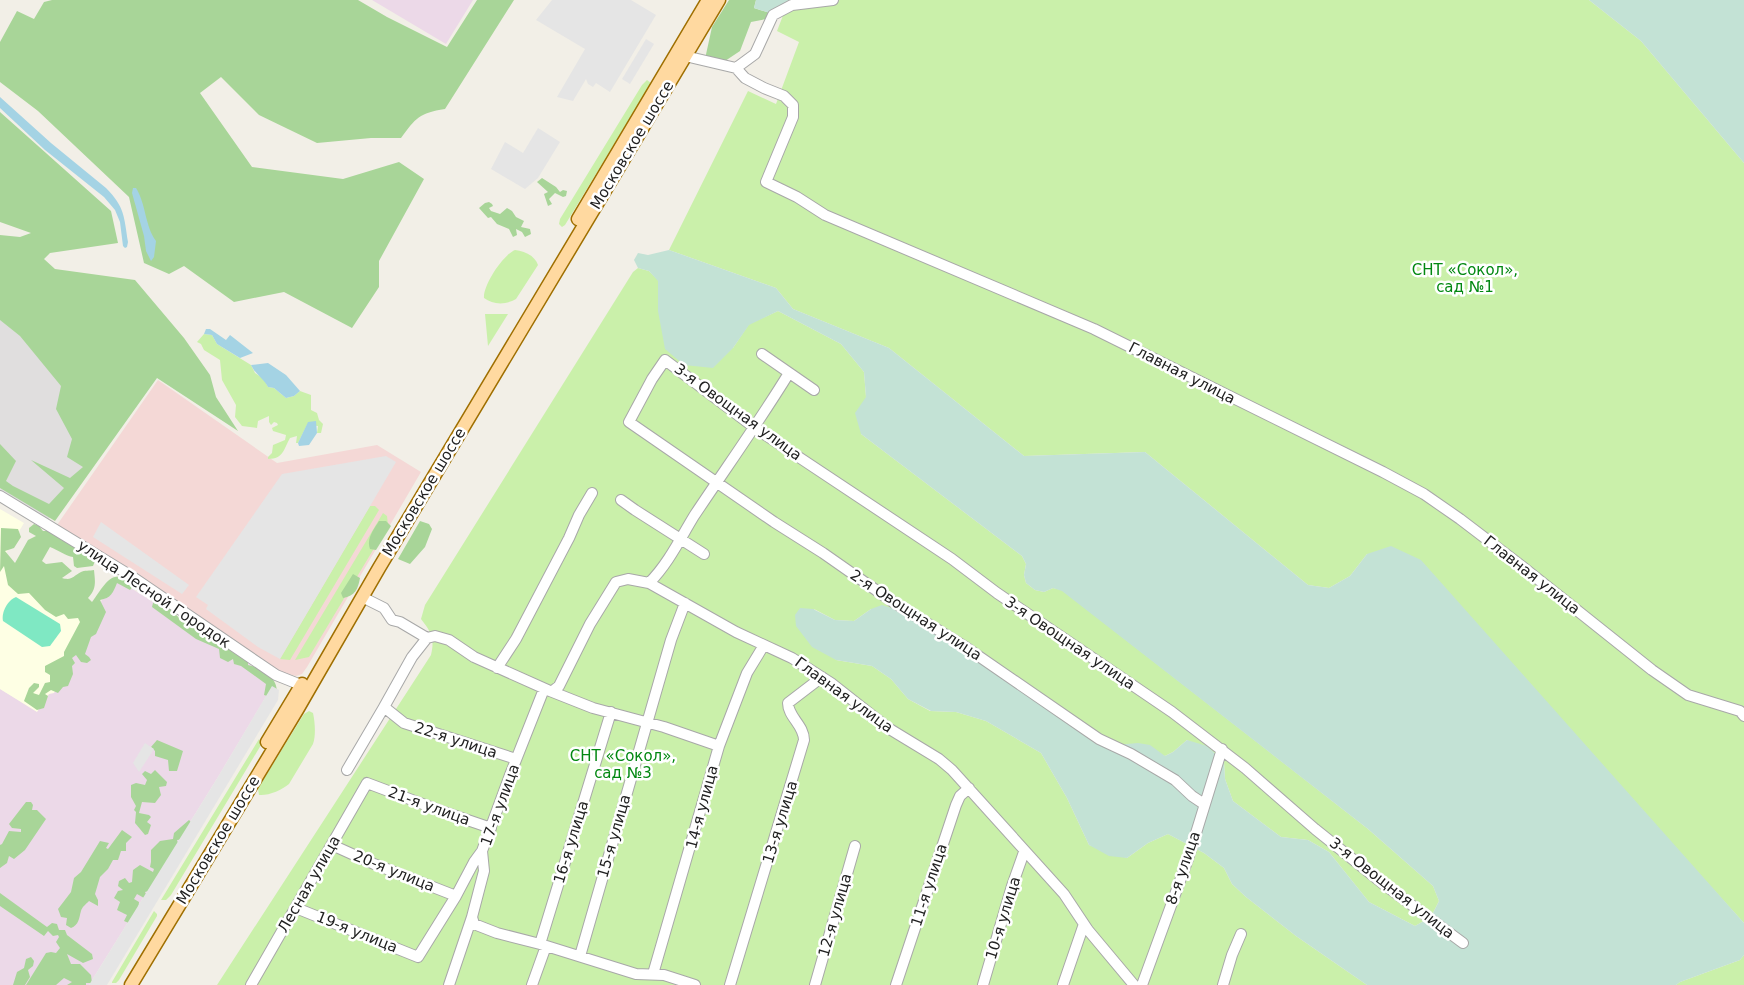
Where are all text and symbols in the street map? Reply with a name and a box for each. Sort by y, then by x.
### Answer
street label: Московское шоссе [587,78,677,212]
park label: СНТ «Сокол», сад №1 [1412,261,1518,296]
street label: Главная улица [1126,338,1238,408]
street label: 3-я Овощная улица [671,360,805,464]
street label: Московское шоссе [379,425,469,559]
street label: Главная улица [1480,532,1584,618]
street label: улица Лесной Городок [74,536,234,652]
street label: 2-я Овощная улица [847,566,985,664]
street label: 3-я Овощная улица [1002,593,1138,693]
street label: Главная улица [791,653,897,737]
street label: 22-я улица [412,718,500,762]
park label: СНТ «Сокол», сад №3 [570,747,676,782]
street label: 17-я улица [477,762,523,848]
street label: 14-я улица [682,763,722,851]
street label: Московское шоссе [173,773,263,907]
street label: 13-я улица [759,778,801,866]
street label: 21-я улица [386,783,472,829]
street label: 15-я улица [594,792,634,880]
street label: 16-я улица [550,798,592,886]
street label: 8-я улица [1162,829,1204,907]
street label: Лесная улица [274,832,344,936]
street label: 3-я Овощная улица [1326,834,1458,942]
street label: 11-я улица [907,841,951,929]
street label: 20-я улица [351,847,437,895]
street label: 12-я улица [815,871,855,959]
street label: 10-я улица [982,874,1024,962]
street label: 19-я улица [314,908,400,956]

